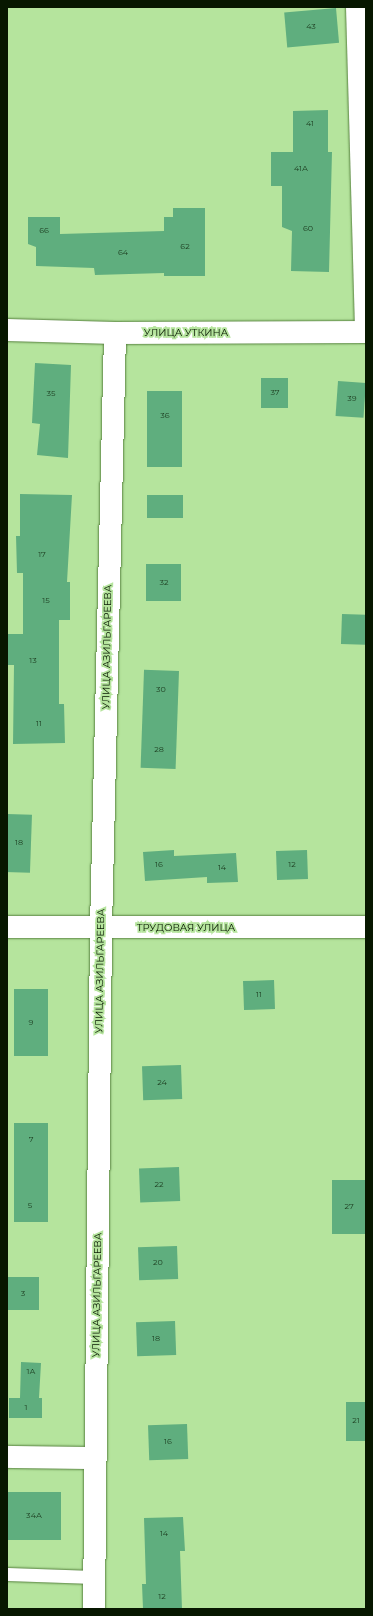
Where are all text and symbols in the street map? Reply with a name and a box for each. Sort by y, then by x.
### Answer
house number: 43 [306,22,316,32]
house number: 41 [306,119,314,129]
house number: 41А [294,164,308,174]
house number: 60 [303,224,313,234]
house number: 66 [39,226,49,236]
house number: 62 [180,242,190,252]
house number: 64 [118,248,128,258]
street label: УЛИЦА УТКИНА [144,327,228,339]
house number: 37 [270,388,280,398]
house number: 35 [47,389,55,399]
house number: 39 [347,394,357,404]
house number: 36 [160,411,170,421]
house number: 17 [38,550,46,560]
house number: 32 [159,578,169,588]
street label: УЛИЦА АЗИЛЬГАРЕЕВА [100,585,114,709]
house number: 15 [42,596,50,606]
house number: 13 [29,656,37,666]
house number: 30 [156,685,166,695]
house number: 11 [36,719,42,729]
house number: 28 [154,745,164,755]
house number: 18 [15,838,23,848]
house number: 16 [155,860,163,870]
house number: 12 [288,860,296,870]
house number: 14 [218,863,226,873]
street label: УЛИЦА АЗИЛЬГАРЕЕВА [93,909,107,1033]
street label: ТРУДОВАЯ УЛИЦА [137,922,235,934]
house number: 11 [256,990,262,1000]
house number: 9 [29,1018,33,1028]
house number: 24 [157,1078,167,1088]
house number: 7 [29,1135,33,1145]
house number: 22 [154,1180,164,1190]
house number: 5 [28,1201,32,1211]
house number: 27 [344,1202,354,1212]
street label: УЛИЦА АЗИЛЬГАРЕЕВА [90,1233,104,1357]
house number: 20 [153,1258,163,1268]
house number: 3 [21,1289,25,1299]
house number: 18 [152,1334,160,1344]
house number: 1А [27,1367,35,1377]
house number: 1 [25,1403,27,1413]
house number: 21 [352,1416,360,1426]
house number: 16 [164,1437,172,1447]
house number: 34А [26,1511,42,1521]
house number: 14 [160,1529,168,1539]
house number: 12 [158,1592,166,1602]

